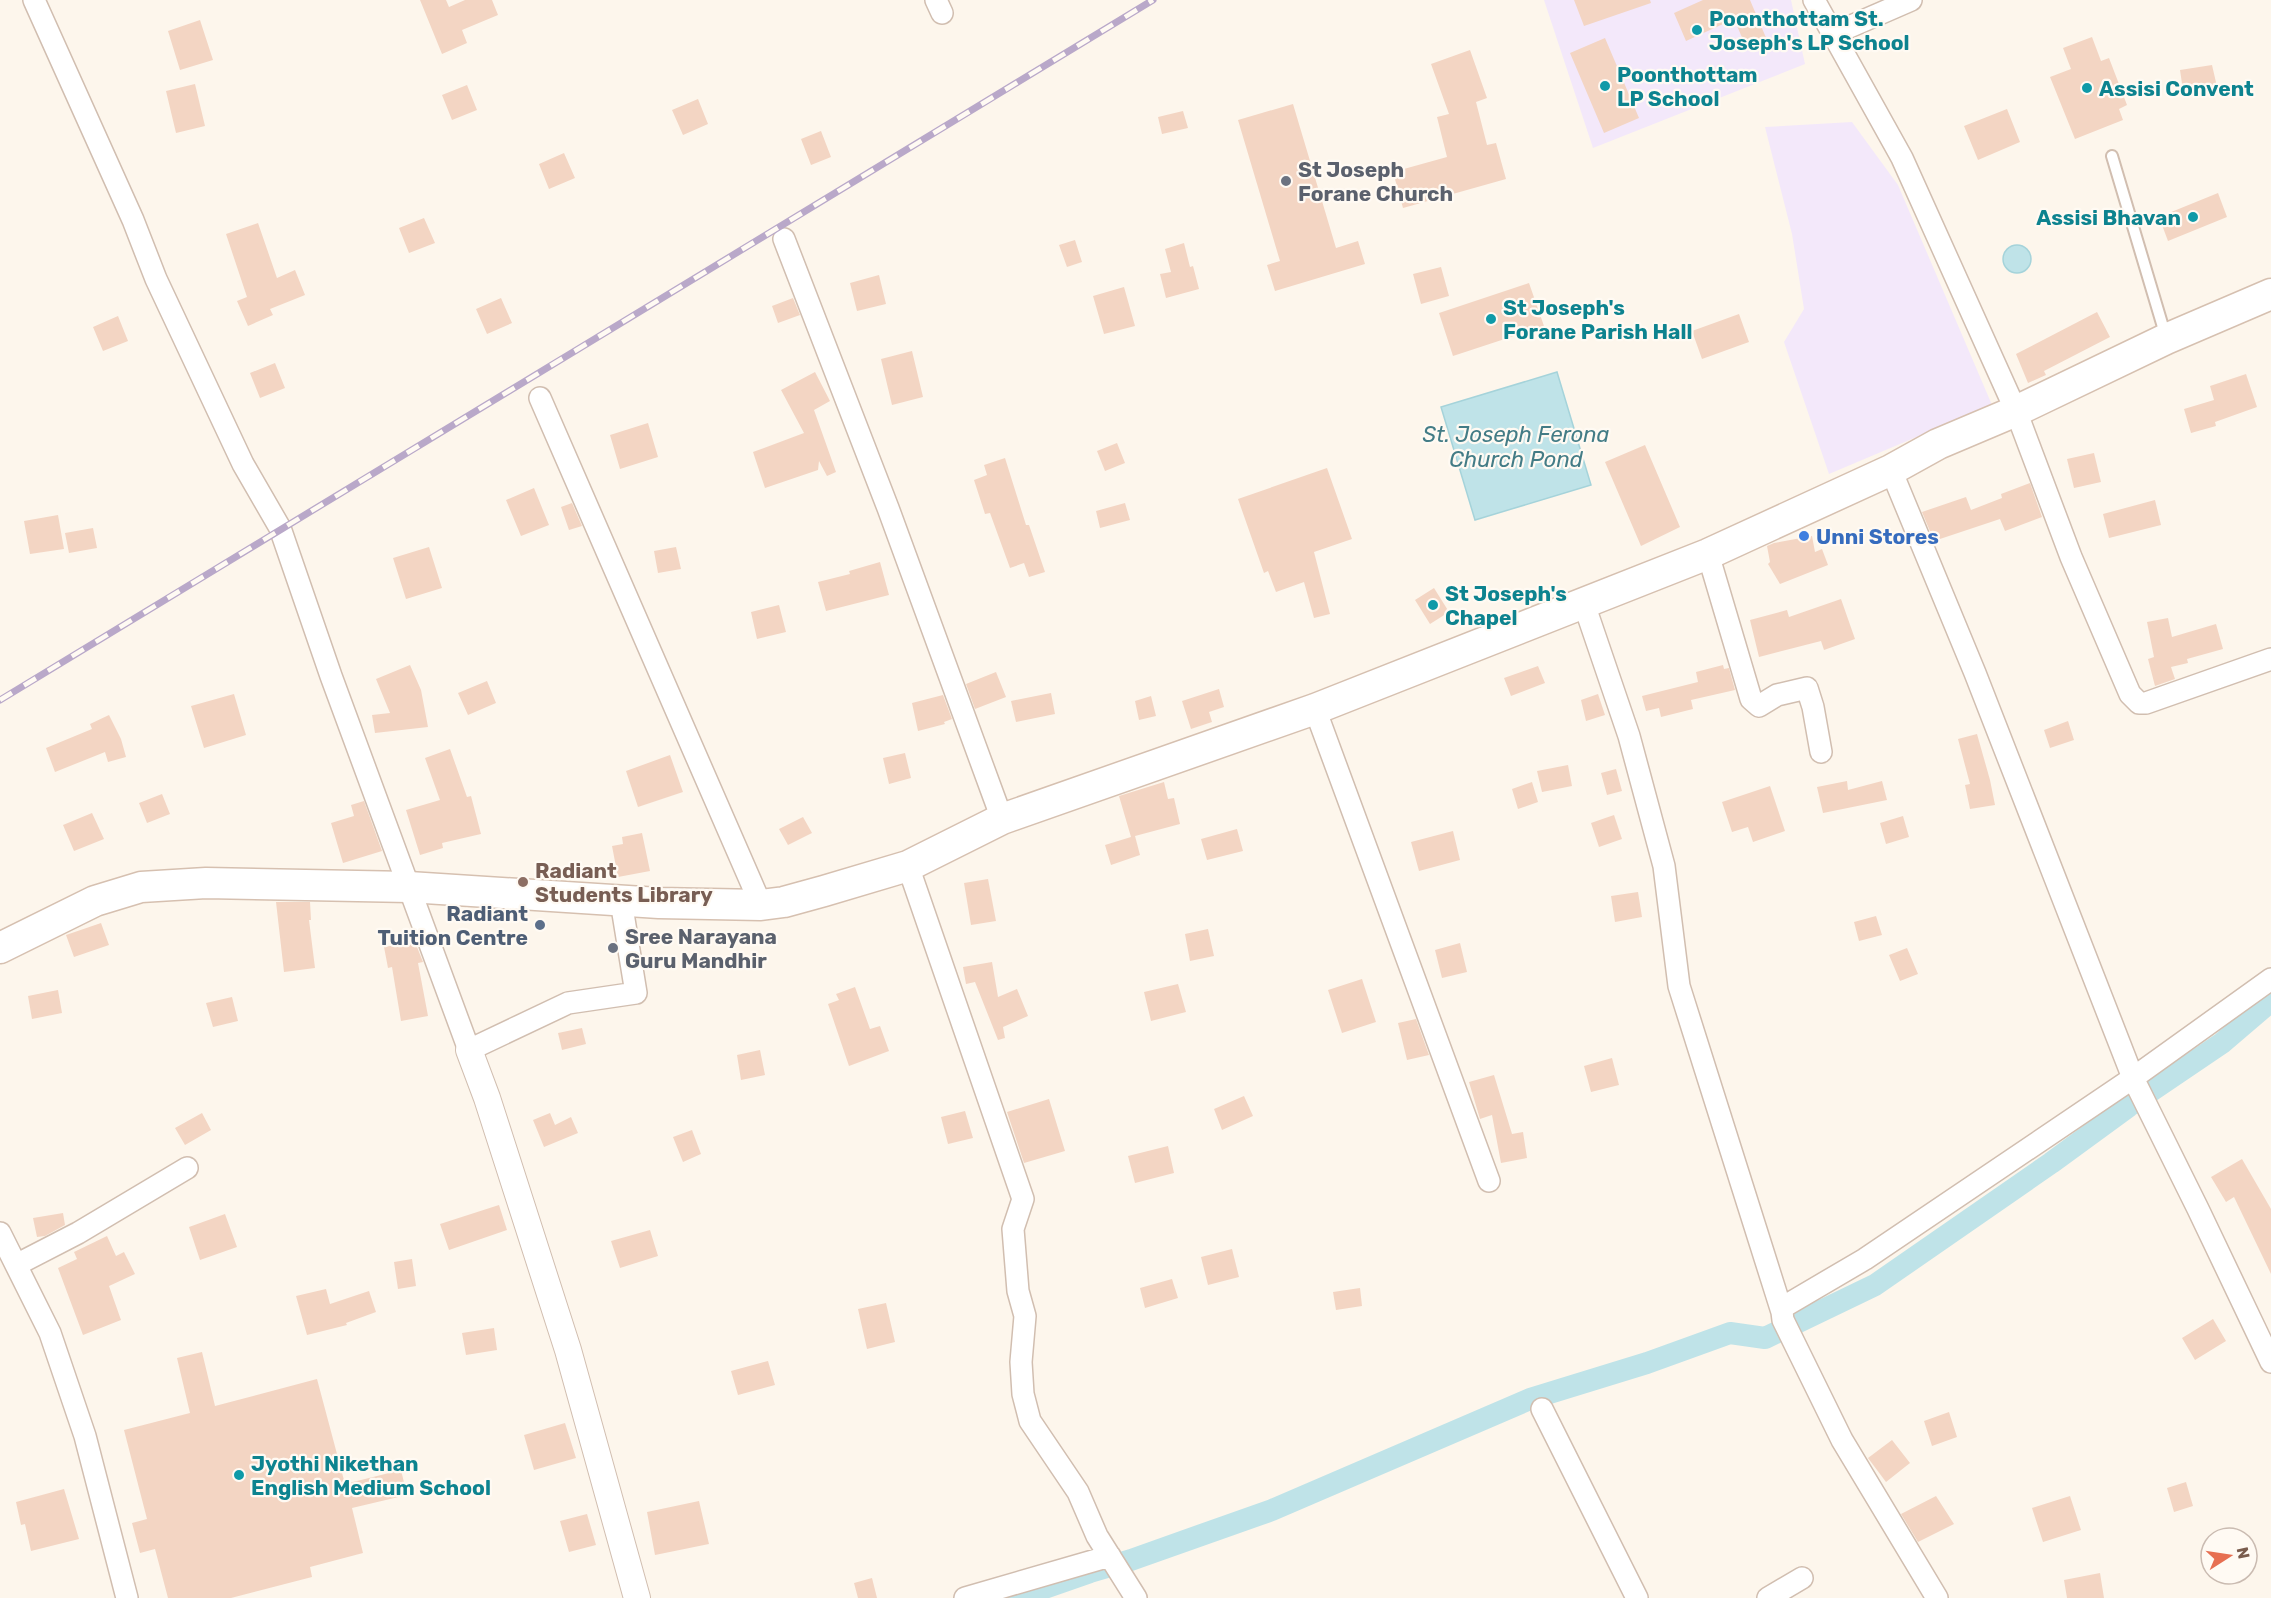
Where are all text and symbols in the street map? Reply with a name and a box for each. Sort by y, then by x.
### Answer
place label: Poonthottam St. Joseph's LP School [1709,6,1910,55]
marker: Poonthottam St. Joseph's LP School [1690,23,1704,37]
place label: Poonthottam LP School [1617,62,1758,111]
place label: Assisi Convent [2099,76,2254,101]
marker: Poonthottam LP School [1598,79,1612,93]
marker: Assisi Convent [2080,81,2094,95]
place label: St Joseph Forane Church [1298,157,1453,206]
marker: St Joseph Forane Church [1279,174,1293,188]
place label: Assisi Bhavan [2036,205,2181,230]
marker: Assisi Bhavan [2186,210,2200,224]
place label: St Joseph's Forane Parish Hall [1503,295,1692,344]
marker: St Joseph's Forane Parish Hall [1484,312,1498,326]
water label: St. Joseph Ferona Church Pond [1423,421,1610,473]
place label: Unni Stores [1816,524,1939,549]
marker: Unni Stores [1797,529,1811,543]
place label: St Joseph's Chapel [1445,581,1567,630]
marker: St Joseph's Chapel [1426,598,1440,612]
place label: Radiant Students Library [535,858,713,907]
marker: Radiant Students Library [516,875,530,889]
place label: Radiant Tuition Centre [377,901,528,950]
marker: Radiant Tuition Centre [533,918,547,932]
place label: Sree Narayana Guru Mandhir [625,924,777,973]
marker: Sree Narayana Guru Mandhir [606,941,620,955]
place label: Jyothi Nikethan English Medium School [251,1451,491,1500]
marker: Jyothi Nikethan English Medium School [232,1468,246,1482]
north arrow [2199,1526,2259,1586]
text: N [2233,1545,2254,1561]

